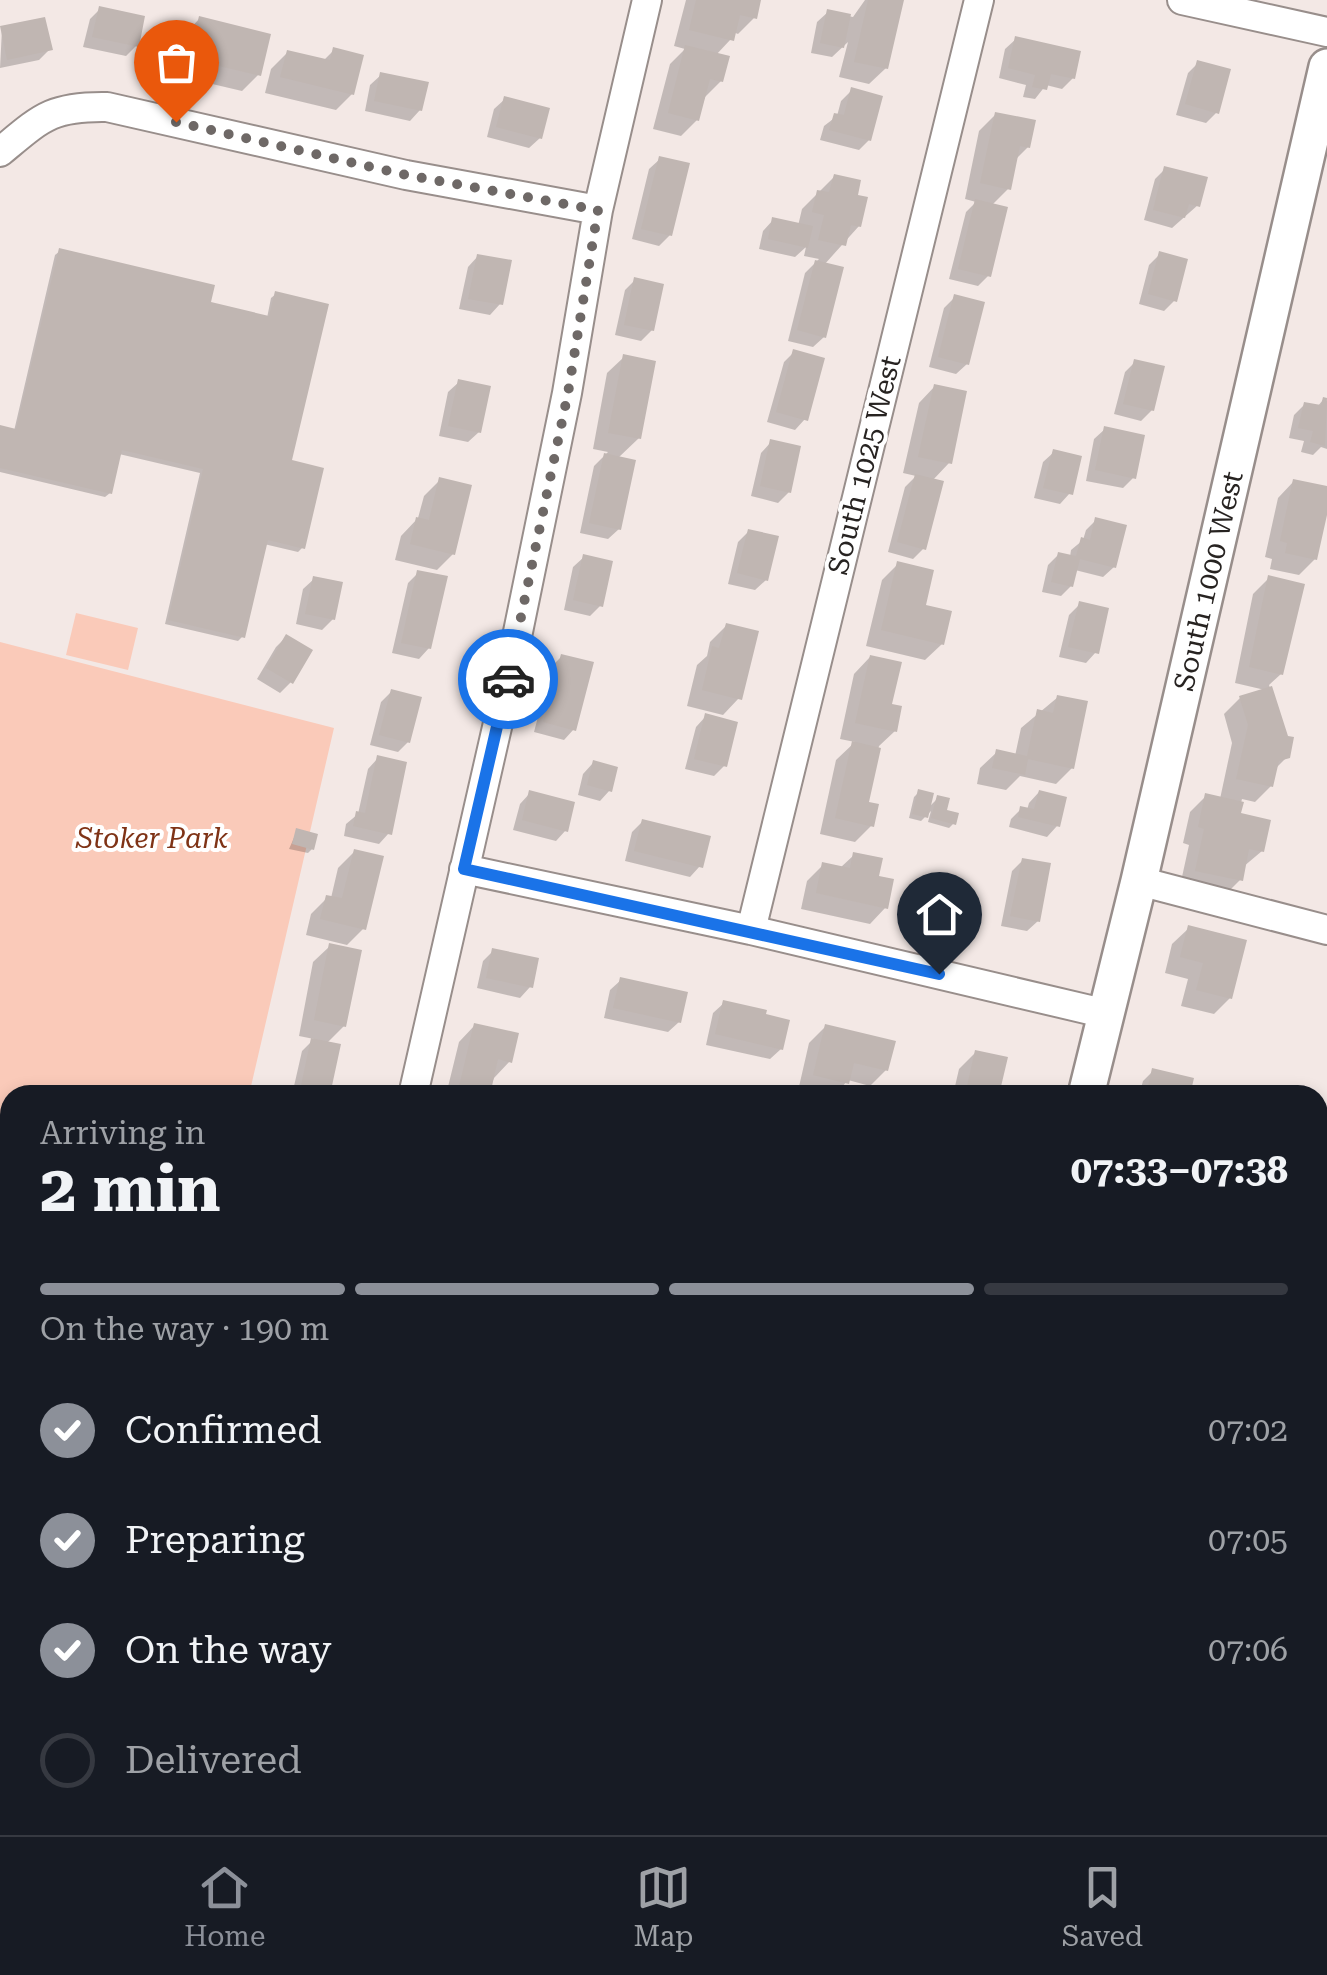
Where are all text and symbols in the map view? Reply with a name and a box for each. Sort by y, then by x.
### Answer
pin [134,20,219,123]
icon: bag [149,35,204,90]
street label: South 1025 West [821,352,908,578]
street label: South 1000 West [1167,468,1250,694]
courier [458,629,558,729]
icon: car [481,652,536,707]
park label: Stoker Park [75,822,229,855]
pin [897,872,982,975]
icon: home [912,887,967,942]
text: Arriving in [40,1114,205,1152]
text: 07:33–07:38 [1071,1148,1288,1192]
text: 2 min [40,1151,221,1227]
text: On the way · 190 m [40,1310,329,1348]
icon: check [40,1403,95,1458]
text: Confirmed [125,1408,322,1452]
text: 07:02 [1208,1411,1288,1449]
icon: check [40,1513,95,1568]
text: Preparing [125,1518,305,1562]
text: 07:05 [1208,1521,1288,1559]
icon: check [40,1623,95,1678]
text: On the way [125,1628,331,1672]
text: 07:06 [1208,1631,1288,1669]
text: Delivered [125,1738,302,1782]
tab: Home [184,1860,265,1953]
tab: Map [634,1860,693,1953]
tab: Saved [1062,1860,1143,1953]

